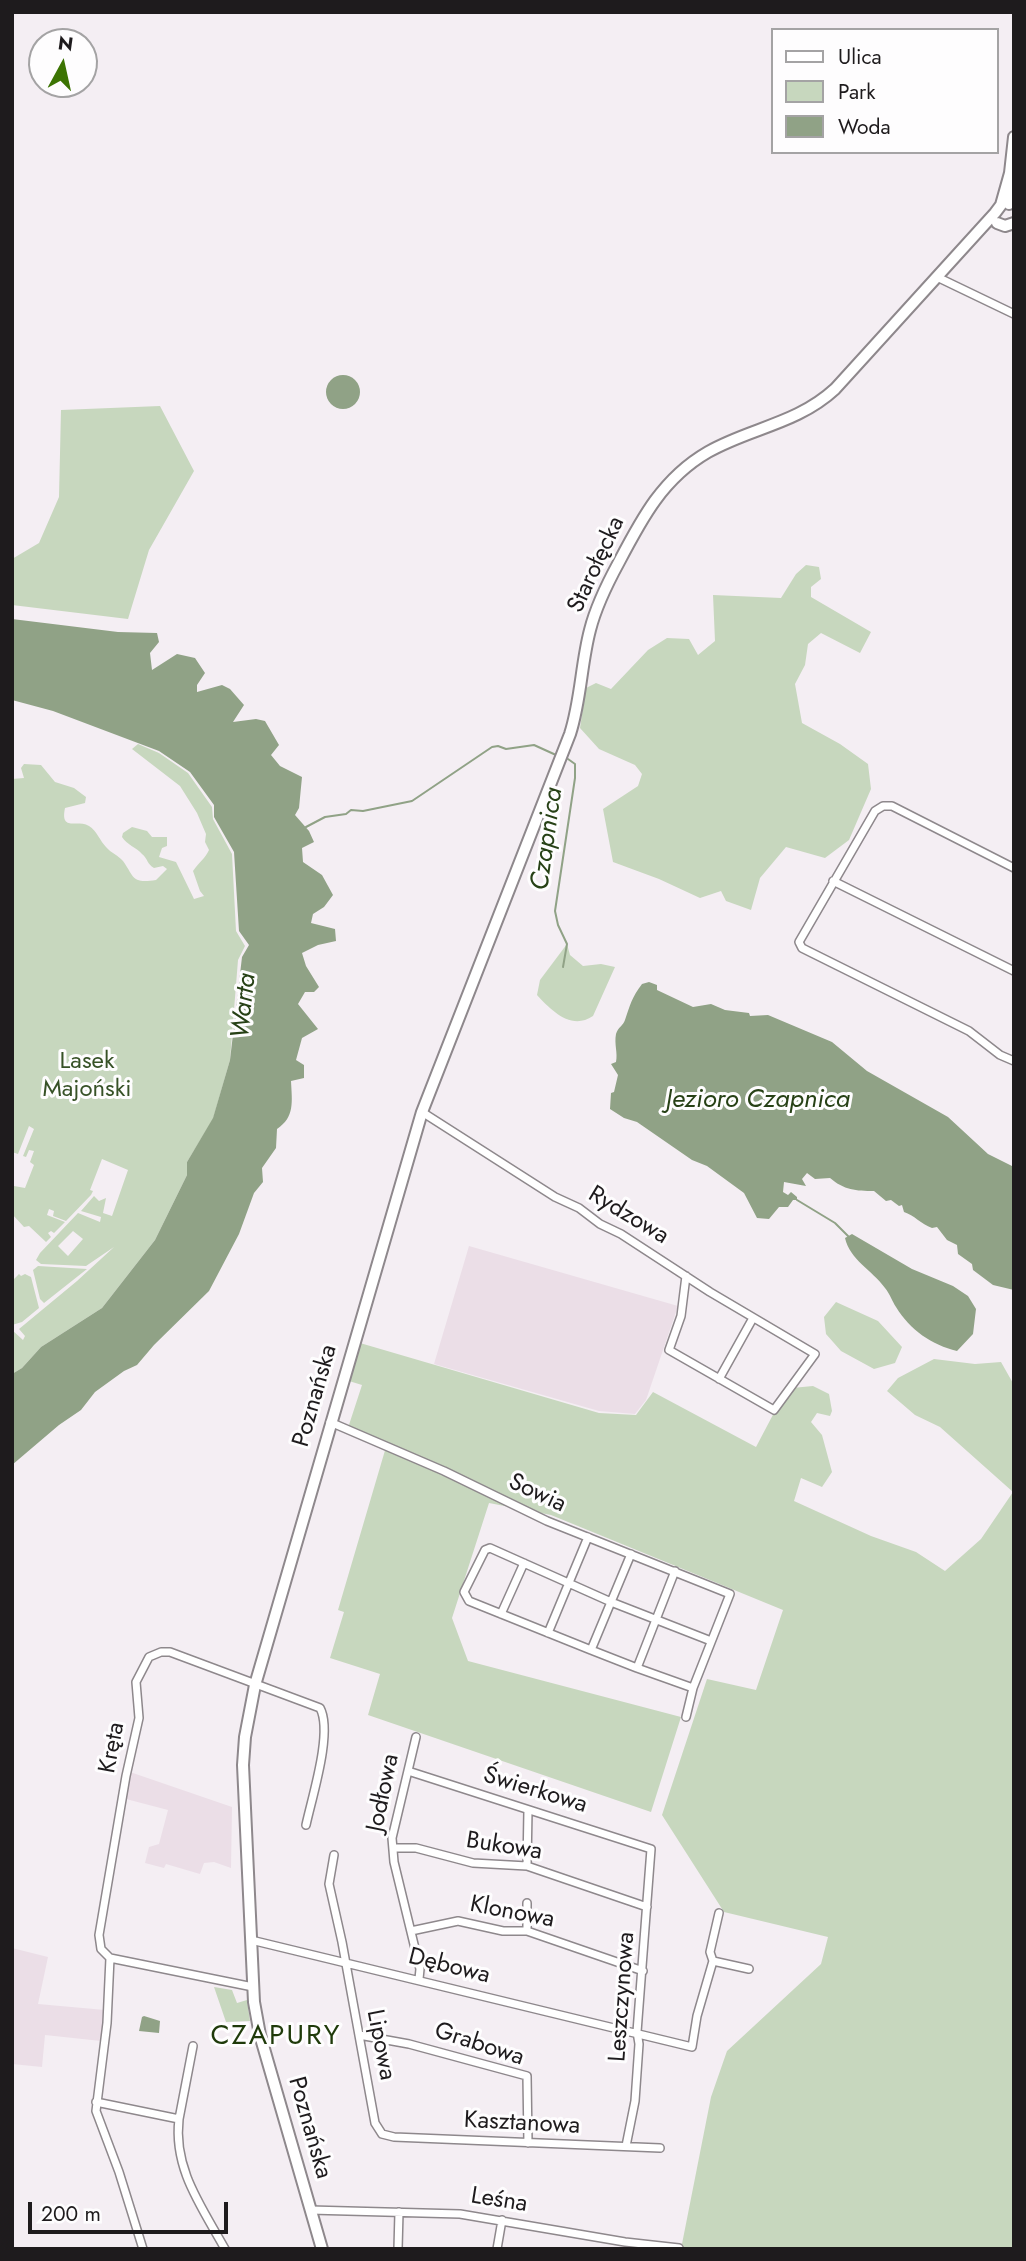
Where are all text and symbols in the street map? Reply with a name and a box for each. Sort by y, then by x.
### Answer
north arrow [28,28,98,98]
legend [771,28,998,154]
text: N [56,29,75,58]
text: Ulica [838,42,882,72]
text: Park [838,77,875,107]
text: Woda [838,112,891,142]
street label: Starołęcka [562,512,632,618]
water label: Czapnica [525,785,571,893]
water label: Warta [226,972,264,1040]
park label: Lasek Majoński [42,1048,132,1104]
water label: Jezioro Czapnica [666,1085,850,1117]
street label: Rydzowa [582,1181,674,1251]
street label: Poznańska [288,1342,344,1450]
street label: Sowia [504,1468,570,1520]
street label: Kręta [94,1720,132,1776]
street label: Jodłowa [362,1752,406,1834]
street label: Świerkowa [480,1762,590,1820]
street label: Bukowa [464,1827,544,1867]
street label: Klonowa [467,1891,557,1935]
street label: Leszczynowa [604,1931,642,2063]
street label: Dębowa [405,1943,493,1991]
street label: Lipowa [359,2007,401,2083]
street label: Grabowa [430,2017,528,2073]
district label: CZAPURY [211,2020,341,2054]
street label: Poznańska [281,2074,337,2182]
street label: Kasztanowa [463,2107,581,2141]
street label: Leśna [469,2182,529,2220]
scale bar [32,2188,231,2232]
text: 200 m [41,2199,101,2229]

